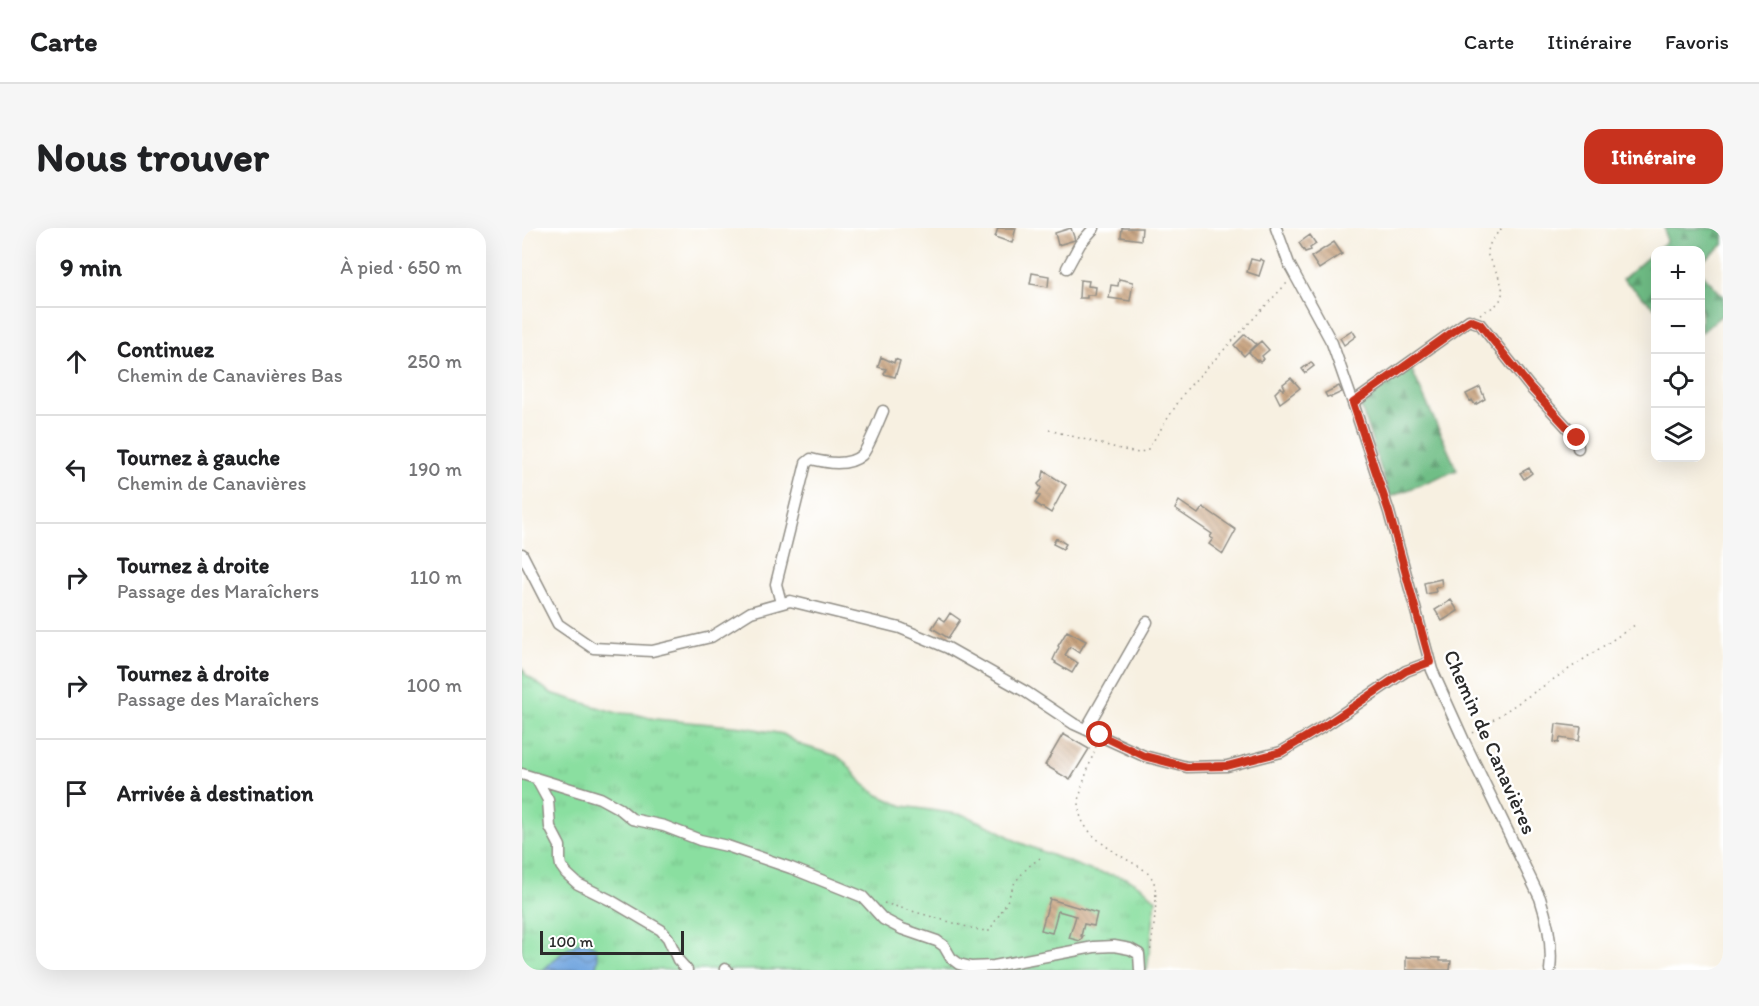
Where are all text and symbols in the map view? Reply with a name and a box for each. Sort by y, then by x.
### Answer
text: Carte [30,24,97,58]
text: Carte [1464,29,1514,54]
text: Itinéraire [1547,29,1632,54]
text: Favoris [1665,29,1729,54]
button: Itinéraire [1584,129,1723,184]
text: Nous trouver [36,131,269,182]
map controls [1651,246,1705,462]
button: + [1651,246,1705,300]
text: 9 min [60,251,122,283]
text: À pied · 650 m [340,255,462,279]
button: − [1651,300,1705,354]
text: Continuez [117,336,214,363]
icon: ahead [60,345,93,378]
text: 250 m [407,349,462,373]
button: locate [1651,354,1705,408]
text: Chemin de Canavières Bas [117,363,343,387]
button: layers [1651,408,1705,462]
route end [1563,424,1589,450]
text: Tournez à gauche [117,444,280,471]
icon: left [60,453,93,486]
text: 190 m [409,457,462,481]
text: Chemin de Canavières [117,471,306,495]
text: Tournez à droite [117,552,269,579]
icon: right [60,561,93,594]
text: 110 m [410,565,462,589]
text: Passage des Maraîchers [117,579,319,603]
street label: Chemin de Canavières [1439,646,1542,838]
text: Tournez à droite [117,660,269,687]
icon: right [60,669,93,702]
text: 100 m [407,673,462,697]
text: Passage des Maraîchers [117,687,319,711]
route start [1086,721,1112,747]
icon: arrive [60,777,93,810]
text: Arrivée à destination [117,780,313,807]
scale bar [540,928,684,956]
text: 100 m [549,932,593,951]

